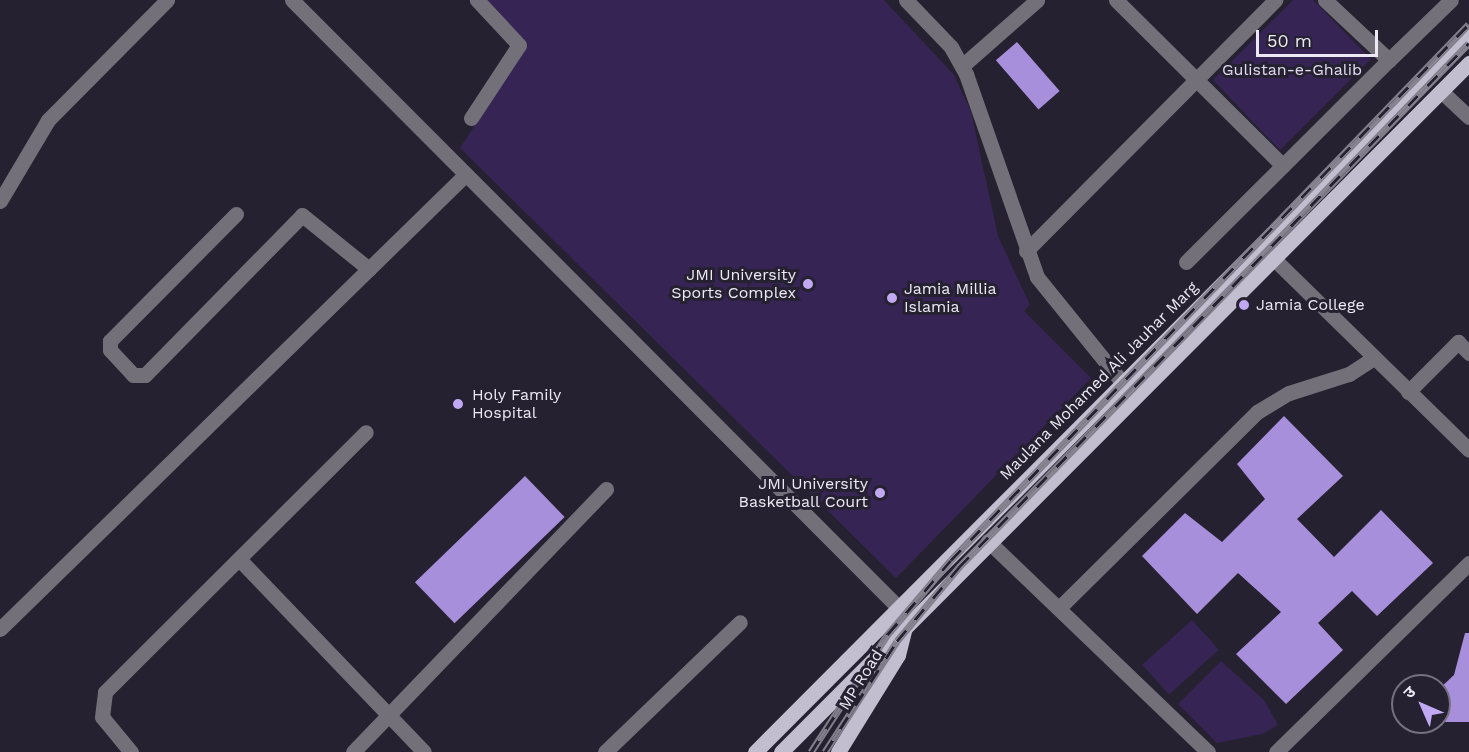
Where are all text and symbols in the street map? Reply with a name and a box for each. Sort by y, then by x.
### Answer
scale bar [1259,18,1380,56]
text: 50 m [1267,30,1312,51]
park label: Gulistan-e-Ghalib [1222,60,1362,80]
place label: JMI University Sports Complex [671,265,796,303]
marker: JMI University Sports Complex [801,277,815,291]
street label: Maulana Mohamed Ali Jauhar Marg [995,277,1203,485]
place label: Jamia Millia Islamia [904,279,997,317]
marker: Jamia Millia Islamia [885,291,899,305]
place label: Jamia College [1256,295,1365,315]
marker: Jamia College [1237,298,1251,312]
place label: Holy Family Hospital [472,385,562,423]
marker: Holy Family Hospital [449,395,467,413]
place label: JMI University Basketball Court [738,474,868,512]
marker: JMI University Basketball Court [873,486,887,500]
street label: MP Road [835,646,887,714]
north arrow [1391,674,1451,734]
text: उ [1399,682,1419,702]

